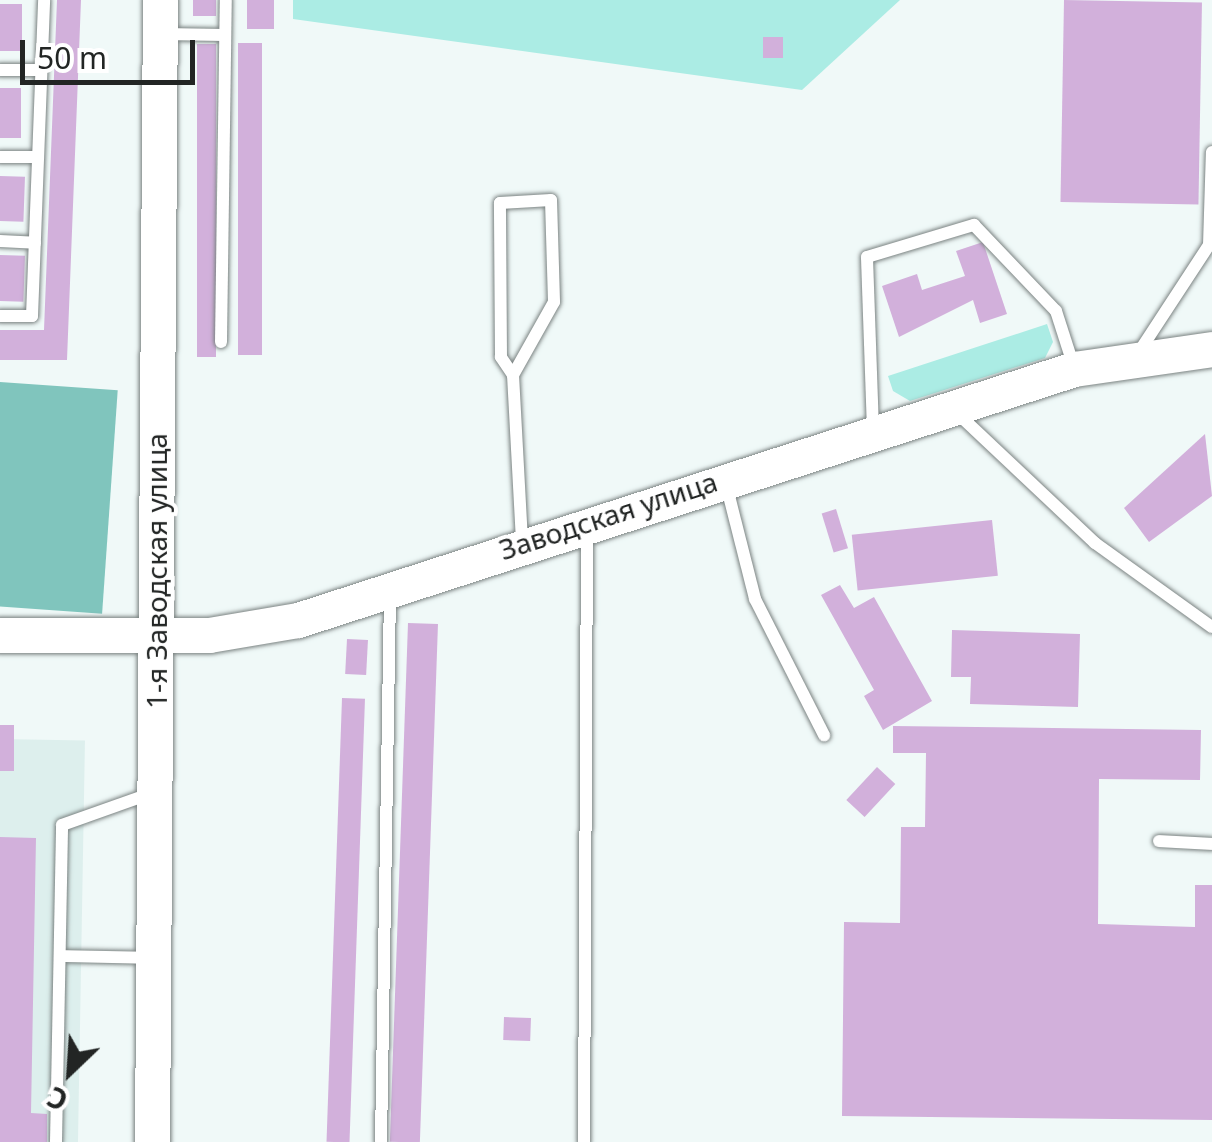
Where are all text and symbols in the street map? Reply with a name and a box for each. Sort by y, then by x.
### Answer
scale bar [25,20,200,82]
text: 50 m [37,37,107,78]
street label: 1-я Заводская улица [139,433,173,709]
street label: Заводская улица [495,464,721,566]
north arrow [20,1022,120,1122]
text: С [41,1078,74,1120]

